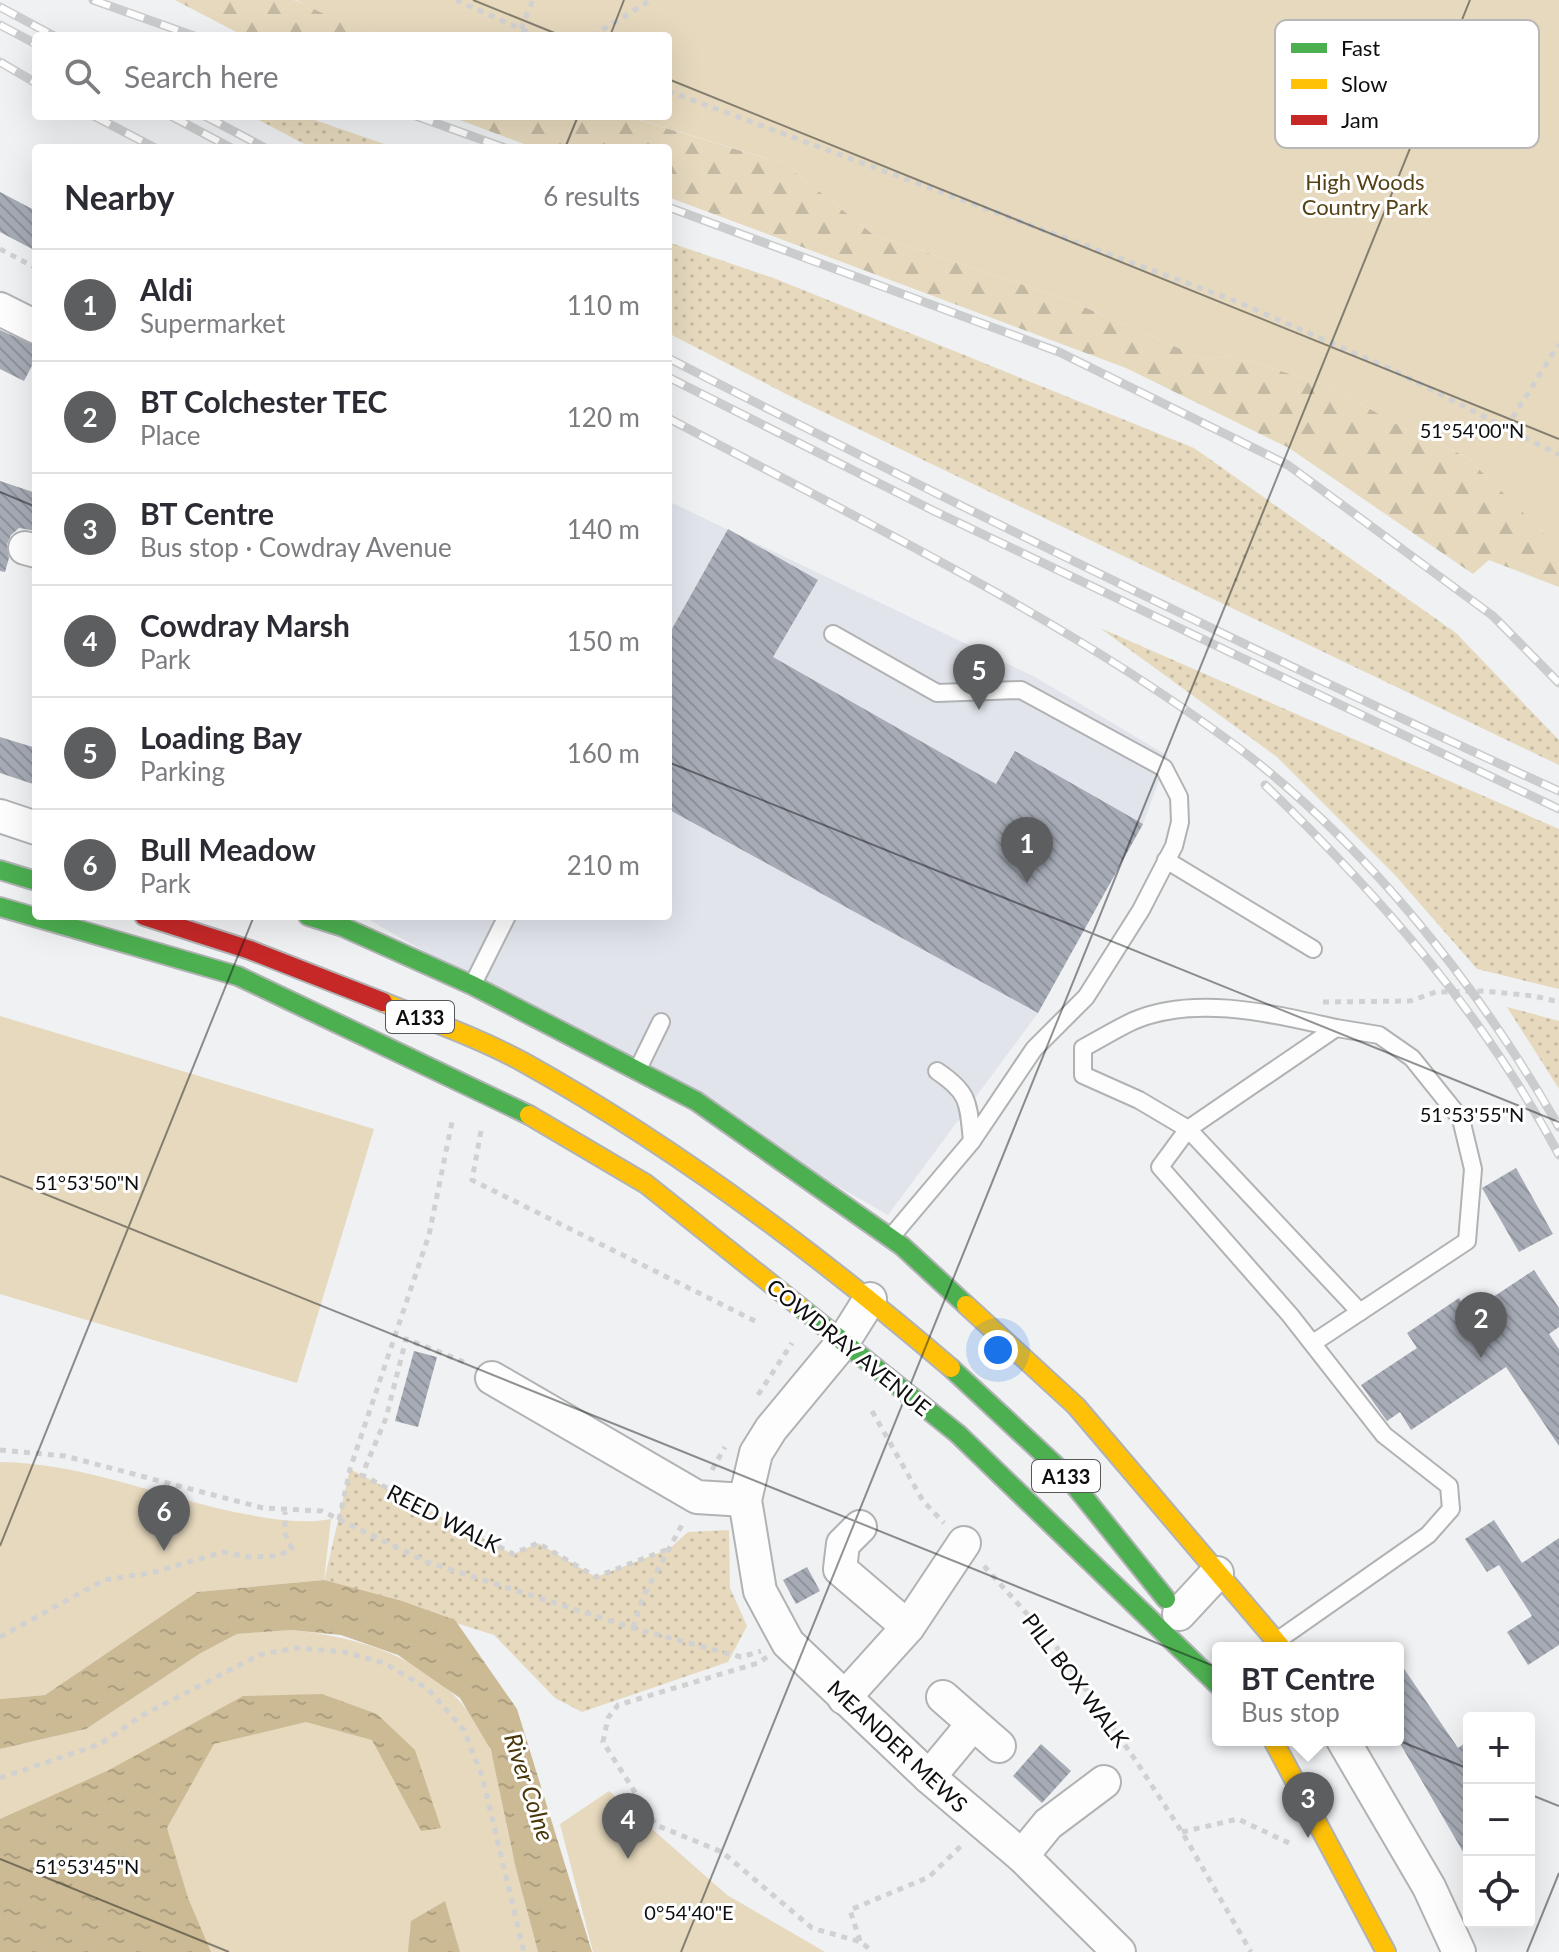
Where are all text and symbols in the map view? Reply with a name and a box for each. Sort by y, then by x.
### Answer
legend [1275,20,1539,148]
search box [32,32,672,120]
text: Fast [1341,34,1380,61]
icon: search [60,54,104,98]
text: Search here [124,58,279,94]
text: Slow [1341,70,1388,97]
text: Jam [1341,106,1379,133]
park label: High Woods Country Park [1302,168,1429,220]
text: Nearby [64,176,175,217]
text: 6 results [543,180,640,212]
text: Aldi [140,271,193,307]
text: 1 [82,289,98,321]
text: 110 m [567,289,640,321]
text: Supermarket [140,307,285,339]
text: BT Colchester TEC [140,383,387,419]
text: 2 [82,401,98,433]
text: 120 m [567,401,640,433]
text: 51°54'00"N [1420,418,1524,442]
text: Place [140,419,201,451]
text: BT Centre [140,495,274,531]
text: 3 [82,513,98,545]
text: 140 m [567,513,640,545]
text: Bus stop · Cowdray Avenue [140,531,452,563]
text: Cowdray Marsh [140,607,350,643]
text: 4 [82,625,98,657]
text: 150 m [567,625,640,657]
text: Park [140,643,191,675]
pin: 5 [953,644,1005,710]
text: Loading Bay [140,719,302,755]
text: 5 [82,737,98,769]
text: 160 m [567,737,640,769]
text: Parking [140,755,225,787]
pin: 1 [1001,817,1053,883]
text: Bull Meadow [140,831,316,867]
text: 6 [82,849,98,881]
text: 210 m [567,849,640,881]
text: Park [140,867,191,899]
road number: A133 [386,1001,454,1033]
text: 51°53'55"N [1420,1102,1524,1126]
text: 51°53'50"N [35,1170,139,1194]
street label: COWDRAY AVENUE [762,1273,936,1421]
pin: 2 [1455,1292,1507,1358]
your location [978,1330,1018,1370]
road number: A133 [1032,1460,1100,1492]
street label: REED WALK [383,1478,506,1558]
pin: 6 [138,1485,190,1551]
street label: PILL BOX WALK [1017,1608,1135,1753]
popup [1212,1642,1404,1746]
text: BT Centre [1241,1660,1375,1696]
street label: MEANDER MEWS [822,1674,974,1818]
text: Bus stop [1241,1696,1340,1728]
map controls [1463,1712,1535,1928]
button: + [1463,1712,1535,1784]
water label: River Colne [499,1729,561,1845]
pin: 3 [1282,1772,1334,1838]
button: − [1463,1784,1535,1856]
pin: 4 [602,1793,654,1859]
text: 51°53'45"N [35,1854,139,1878]
button: locate [1463,1856,1535,1928]
text: 0°54'40"E [644,1900,734,1924]

